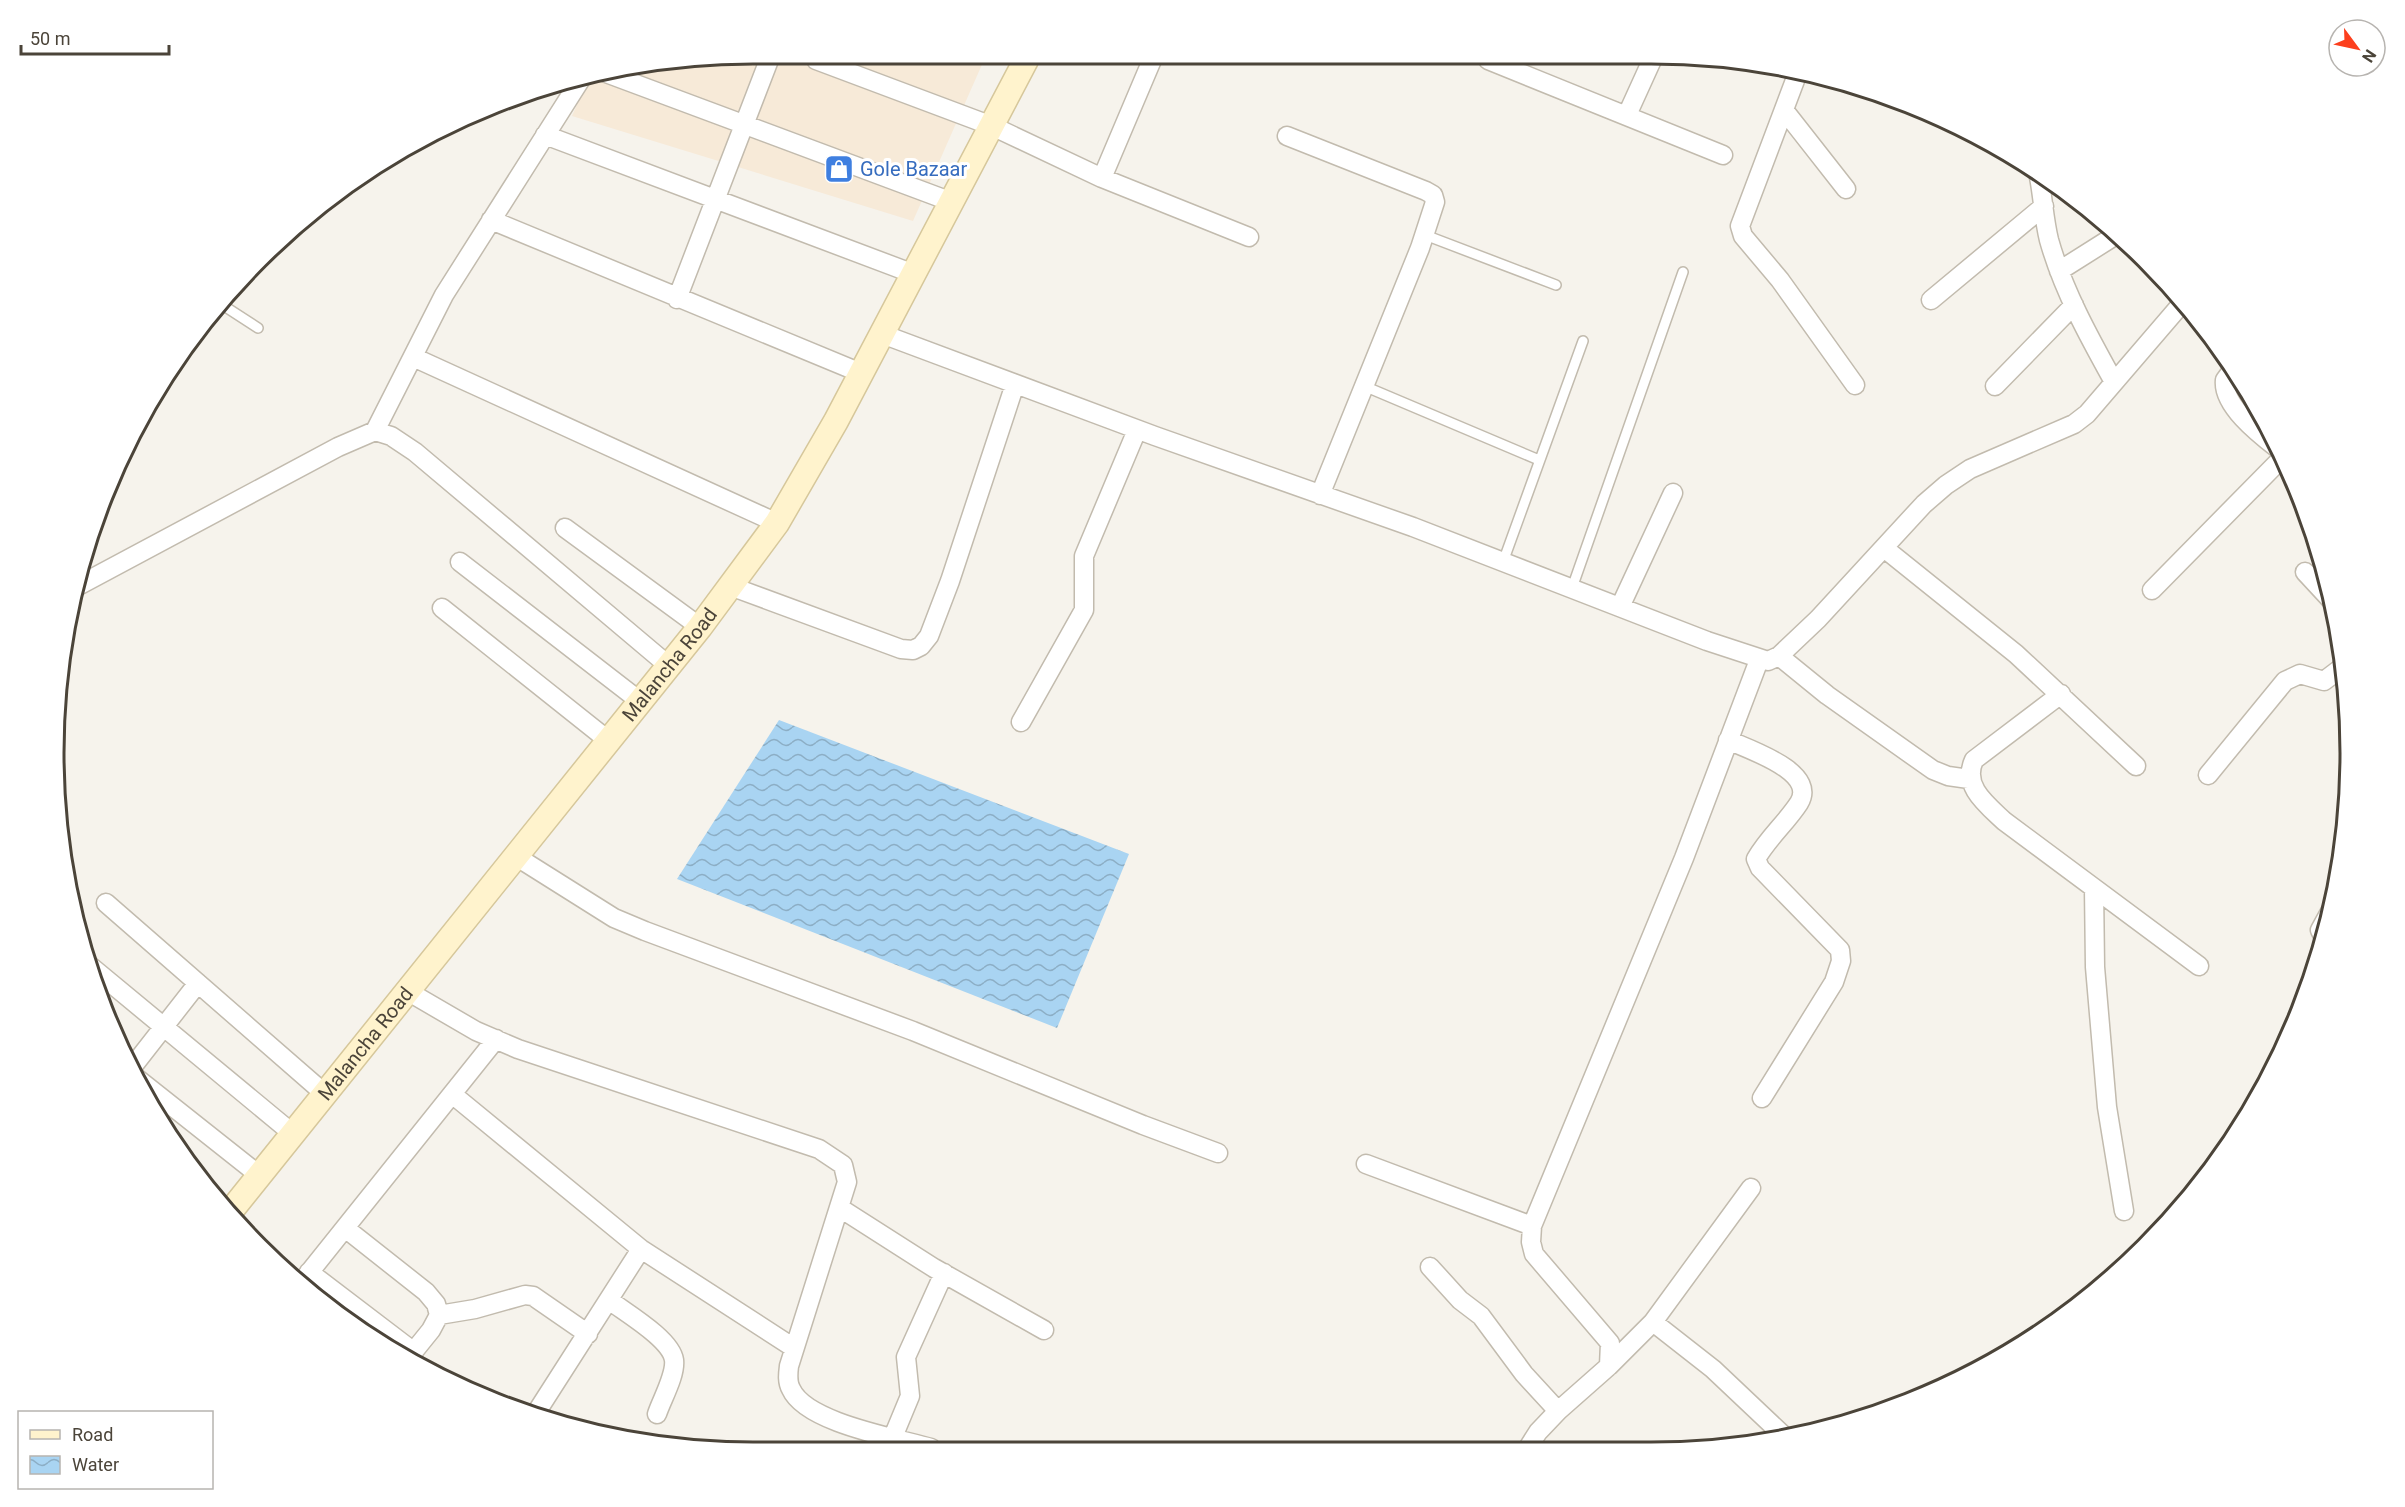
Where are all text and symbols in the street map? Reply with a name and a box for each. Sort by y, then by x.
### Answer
scale bar [21,18,170,56]
north arrow [2327,18,2387,78]
text: 50 m [30,28,70,49]
text: N [2358,46,2380,66]
shop icon: Gole Bazaar [823,153,855,185]
place label: Gole Bazaar [860,157,967,181]
street label: Malancha Road [617,603,722,726]
street label: Malancha Road [313,982,418,1105]
legend [18,1411,213,1489]
text: Road [72,1424,113,1445]
text: Water [72,1454,119,1475]

